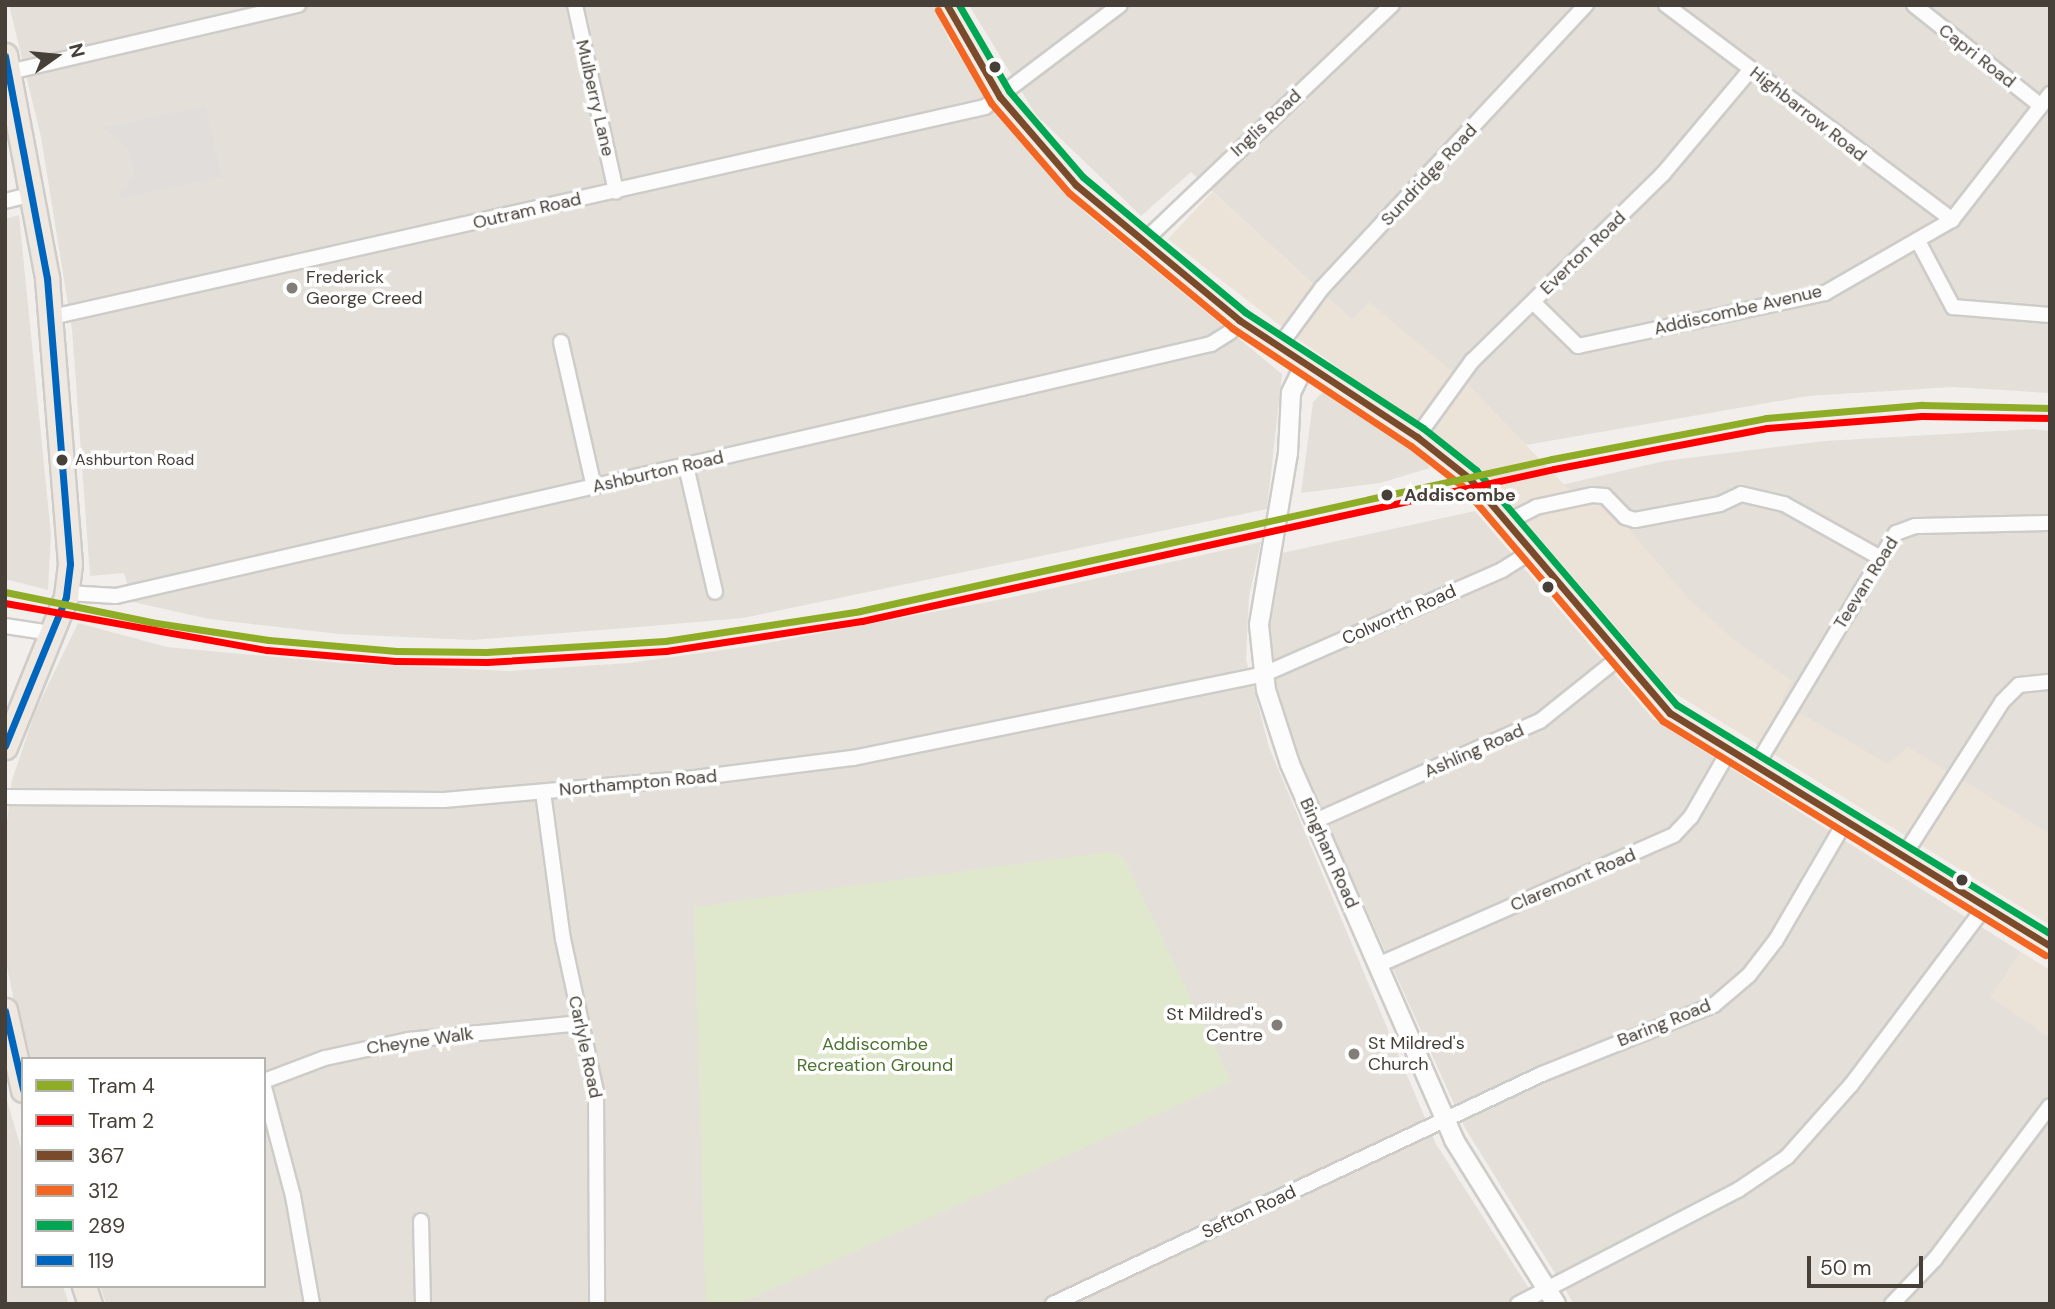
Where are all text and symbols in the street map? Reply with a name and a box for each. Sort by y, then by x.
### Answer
street label: Capri Road [1934,19,2020,93]
north arrow [21,21,91,91]
street label: Mulberry Lane [571,38,619,158]
text: N [63,40,91,60]
unlabelled marker [988,60,1002,74]
street label: Highbarrow Road [1745,62,1871,166]
street label: Inglis Road [1226,85,1306,161]
street label: Sundridge Road [1376,120,1482,230]
street label: Outram Road [471,188,583,234]
street label: Everton Road [1536,207,1630,299]
place label: Frederick George Creed [306,267,423,310]
marker: Frederick George Creed [284,280,300,296]
street label: Addiscombe Avenue [1652,280,1824,340]
street label: Ashburton Road [590,446,726,498]
place label: Ashburton Road [75,450,194,470]
marker: Ashburton Road [55,453,69,467]
marker: Addiscombe [1376,484,1398,506]
place label: Addiscombe [1404,484,1516,506]
street label: Teevan Road [1829,533,1903,633]
street label: Colworth Road [1339,580,1459,650]
unlabelled marker [1541,580,1555,594]
street label: Ashling Road [1421,719,1527,783]
street label: Northampton Road [558,765,718,801]
street label: Bingham Road [1295,795,1363,911]
street label: Claremont Road [1507,844,1639,916]
unlabelled marker [1955,873,1969,887]
street label: Carlyle Road [564,994,606,1100]
street label: Baring Road [1614,995,1714,1051]
place label: St Mildred's Centre [1166,1004,1263,1046]
marker: St Mildred's Centre [1269,1017,1285,1033]
street label: Cheyne Walk [365,1023,475,1059]
place label: St Mildred's Church [1368,1033,1465,1076]
park label: Addiscombe Recreation Ground [797,1034,953,1076]
marker: St Mildred's Church [1346,1046,1362,1062]
legend [21,1057,266,1288]
text: Tram 4 [88,1072,155,1100]
text: Tram 2 [88,1107,154,1135]
text: 367 [88,1142,124,1170]
text: 312 [88,1177,119,1205]
street label: Sefton Road [1199,1181,1299,1243]
text: 289 [88,1212,125,1240]
scale bar [1810,1242,1926,1286]
text: 119 [88,1247,114,1275]
text: 50 m [1820,1254,1871,1282]

